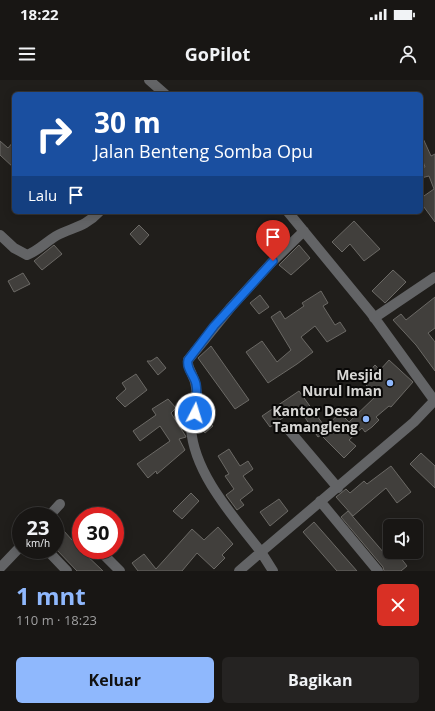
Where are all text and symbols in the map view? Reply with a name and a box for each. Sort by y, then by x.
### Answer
text: 18:22 [20,4,59,24]
text: GoPilot [185,42,250,66]
icon: menu [16,43,38,65]
icon: person [397,43,419,65]
text: 30 m [94,103,161,141]
icon: right [28,108,80,160]
text: Jalan Benteng Somba Opu [94,139,313,163]
icon: arrive [65,184,87,206]
text: Lalu [28,185,57,205]
pin [256,220,290,261]
icon: arrive [262,226,284,248]
place label: Mesjid Nurul Iman [302,365,382,400]
marker: Mesjid Nurul Iman [385,378,395,388]
position arrow [174,392,216,434]
place label: Kantor Desa Tamangleng [272,401,358,436]
marker: Kantor Desa Tamangleng [361,414,371,424]
speed limit sign: 30 [72,507,124,559]
text: 23 [27,514,49,541]
map controls [383,519,423,559]
button: sound [383,519,423,559]
text: km/h [26,536,50,550]
text: 1 mnt [16,579,86,612]
button: close [377,584,419,626]
text: 110 m · 18:23 [16,611,97,629]
button: Keluar [16,657,214,703]
button: Bagikan [222,657,419,703]

